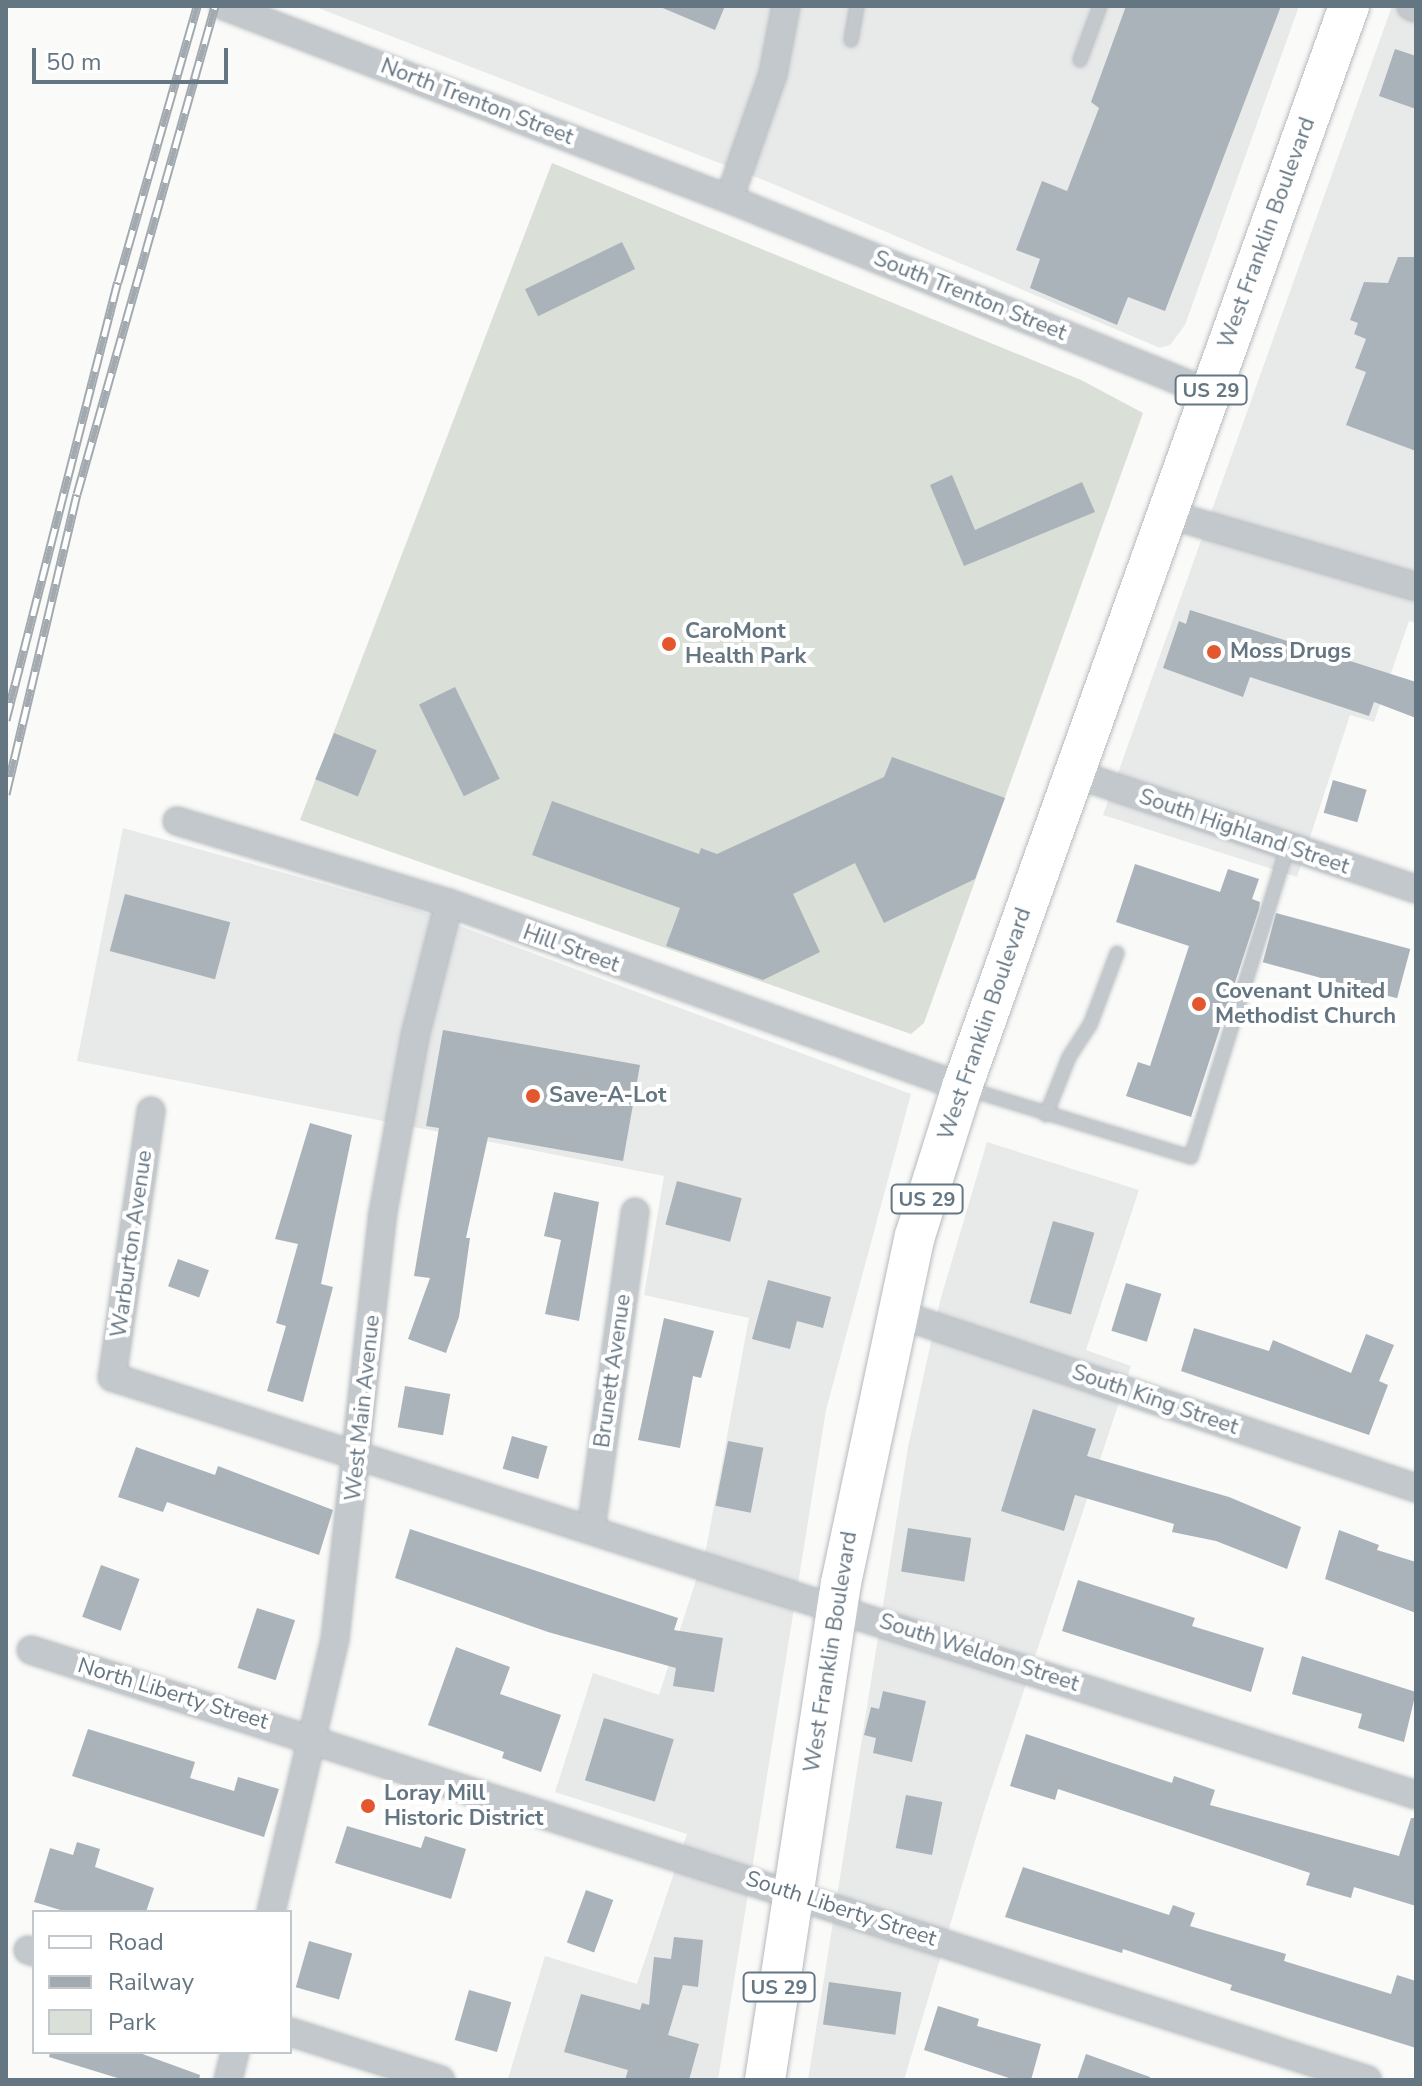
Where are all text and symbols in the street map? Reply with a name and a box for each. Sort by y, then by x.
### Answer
scale bar [36,32,232,82]
text: 50 m [46,46,102,78]
street label: North Trenton Street [377,53,577,151]
street label: West Franklin Boulevard [1213,114,1321,352]
street label: South Trenton Street [870,245,1070,347]
road number: US 29 [1173,374,1249,406]
place label: CaroMont Health Park [685,618,806,670]
marker: CaroMont Health Park [660,635,678,653]
place label: Moss Drugs [1230,639,1351,665]
marker: Moss Drugs [1205,643,1223,661]
street label: South Highland Street [1136,784,1352,880]
street label: West Franklin Boulevard [933,904,1037,1144]
street label: Hill Street [519,919,623,979]
place label: Covenant United Methodist Church [1215,978,1396,1030]
marker: Covenant United Methodist Church [1190,995,1208,1013]
place label: Save-A-Lot [549,1083,666,1109]
marker: Save-A-Lot [524,1087,542,1105]
street label: Warburton Avenue [106,1149,158,1339]
road number: US 29 [889,1183,965,1215]
street label: Brunett Avenue [589,1292,637,1450]
street label: West Main Avenue [340,1314,386,1502]
street label: South King Street [1069,1359,1241,1441]
street label: West Franklin Boulevard [799,1530,863,1774]
street label: South Weldon Street [876,1608,1082,1698]
street label: North Liberty Street [75,1652,271,1736]
place label: Loray Mill Historic District [384,1780,543,1832]
marker: Loray Mill Historic District [359,1797,377,1815]
street label: South Liberty Street [742,1866,940,1952]
legend [32,1910,292,2054]
text: Road [108,1926,164,1958]
text: Railway [108,1966,194,1998]
road number: US 29 [741,1971,817,2003]
text: Park [108,2006,156,2038]

